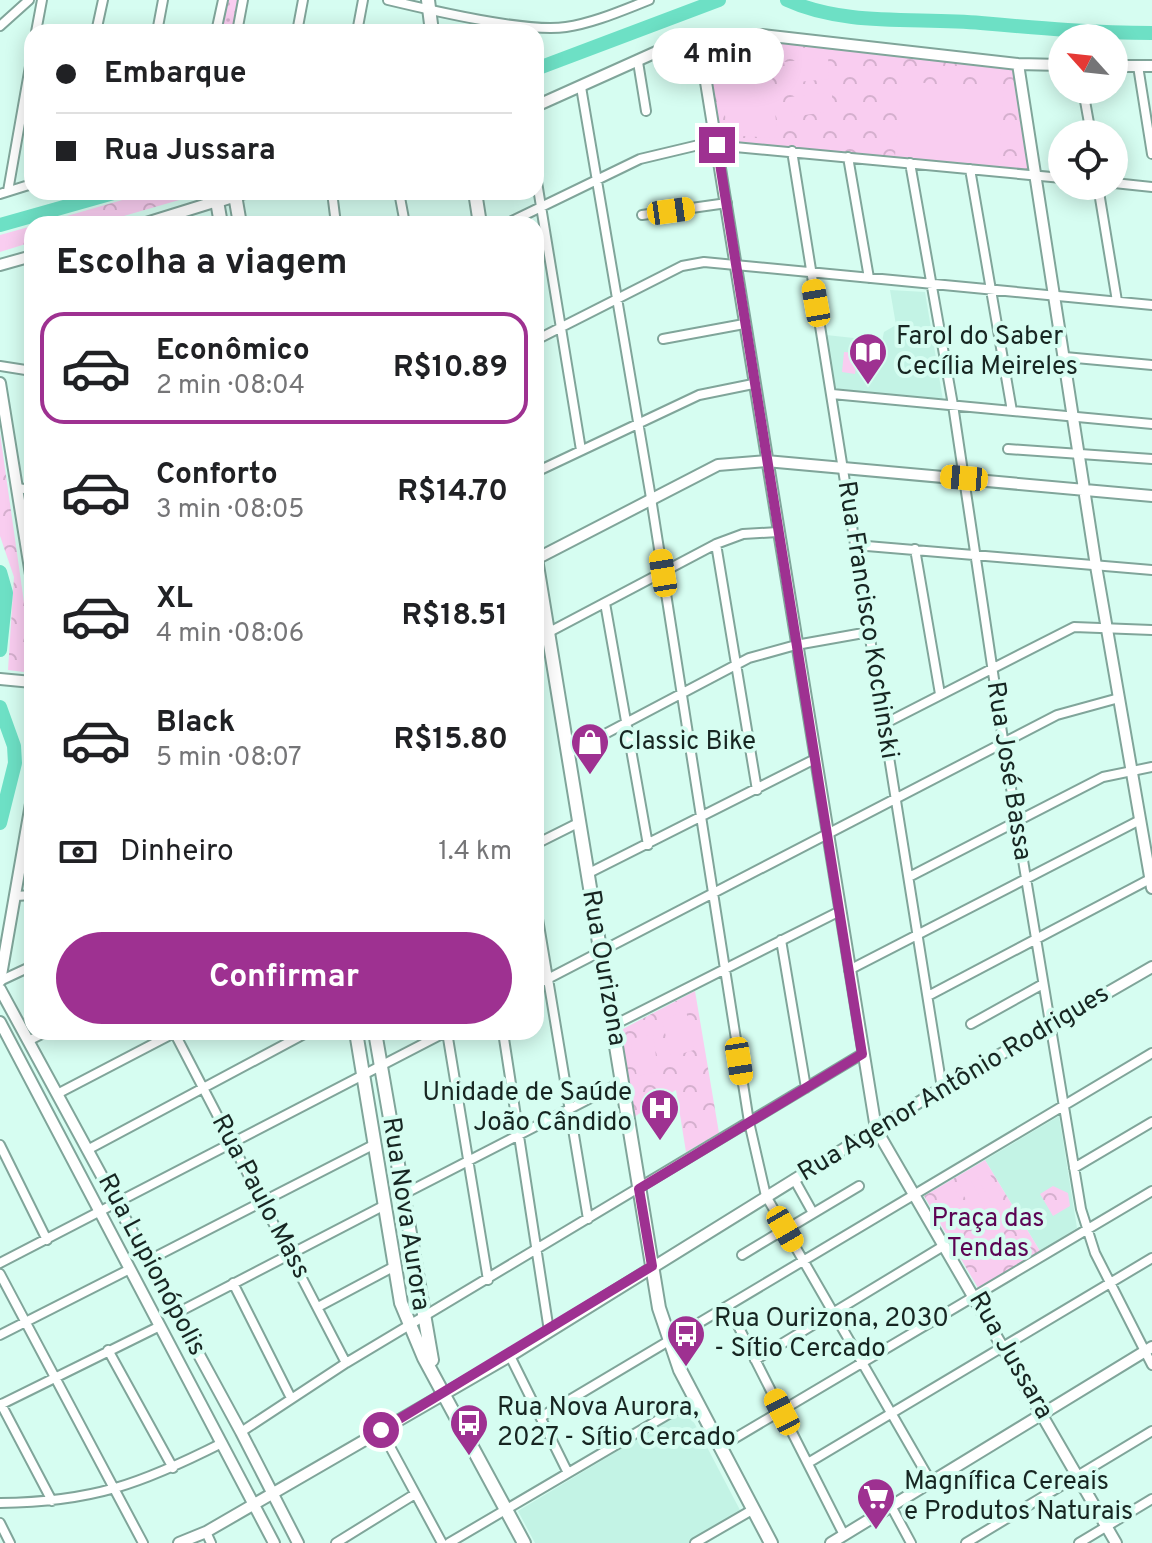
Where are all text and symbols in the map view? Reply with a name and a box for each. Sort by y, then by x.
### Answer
north arrow [1048,24,1128,104]
map controls [1048,24,1128,200]
callout: 4 min [651,29,783,85]
text: 4 min [684,39,752,72]
text: Embarque [104,56,246,93]
button: locate [1048,120,1128,200]
route end [699,127,735,163]
text: Rua Jussara [104,133,276,170]
car [646,196,696,226]
text: Escolha a viagem [56,241,348,287]
car [800,277,832,329]
place label: Farol do Saber Cecília Meireles [896,321,1078,384]
library icon: Farol do Saber Cecília Meireles [847,331,889,386]
icon: car [60,332,132,404]
text: Econômico [156,333,310,370]
text: R$10.89 [393,350,508,387]
text: 2 min · 08:04 [156,370,305,403]
icon: car [60,456,132,528]
text: Conforto [156,457,278,494]
car [939,464,989,492]
text: R$14.70 [397,474,508,511]
street label: Rua Francisco Kochinski [829,479,905,761]
text: 3 min · 08:05 [156,494,305,527]
car [647,547,679,599]
icon: car [60,580,132,652]
text: XL [156,581,193,618]
text: R$18.51 [401,598,508,635]
text: 4 min · 08:06 [156,618,304,651]
street label: Rua José Bassa [978,679,1038,863]
icon: car [60,704,132,776]
text: Black [156,705,235,742]
shop icon: Classic Bike [569,721,611,776]
text: R$15.80 [393,722,508,759]
place label: Classic Bike [618,726,756,759]
text: 5 min · 08:07 [156,742,302,775]
icon: cash [56,830,100,874]
text: Dinheiro [120,834,234,871]
text: 1.4 km [438,836,512,869]
street label: Rua Ourizona [573,888,633,1048]
button: Confirmar [56,932,512,1024]
street label: Rua Agenor Antônio Rodrigues [792,978,1116,1190]
car [723,1035,755,1087]
place label: Unidade de Saúde João Cândido [422,1077,632,1140]
hospital icon: Unidade de Saúde João Cândido [639,1087,681,1142]
street label: Rua Paulo Mass [203,1109,317,1285]
street label: Rua Nova Aurora [373,1115,437,1313]
street label: Rua Lupionópolis [89,1168,213,1362]
car [763,1202,807,1256]
park label: Praça das Tendas [931,1203,1045,1266]
street label: Rua Jussara [960,1286,1060,1426]
place label: Rua Ourizona, 2030 - Sítio Cercado [714,1303,949,1366]
bus stop icon: Rua Ourizona, 2030 - Sítio Cercado [665,1313,707,1368]
car [760,1385,804,1439]
place label: Rua Nova Aurora, 2027 - Sítio Cercado [497,1392,736,1455]
bus stop icon: Rua Nova Aurora, 2027 - Sítio Cercado [448,1402,490,1457]
route start [363,1412,399,1448]
place label: Magnífica Cereais e Produtos Naturais [904,1466,1133,1529]
supermarket icon: Magnífica Cereais e Produtos Naturais [855,1476,897,1531]

